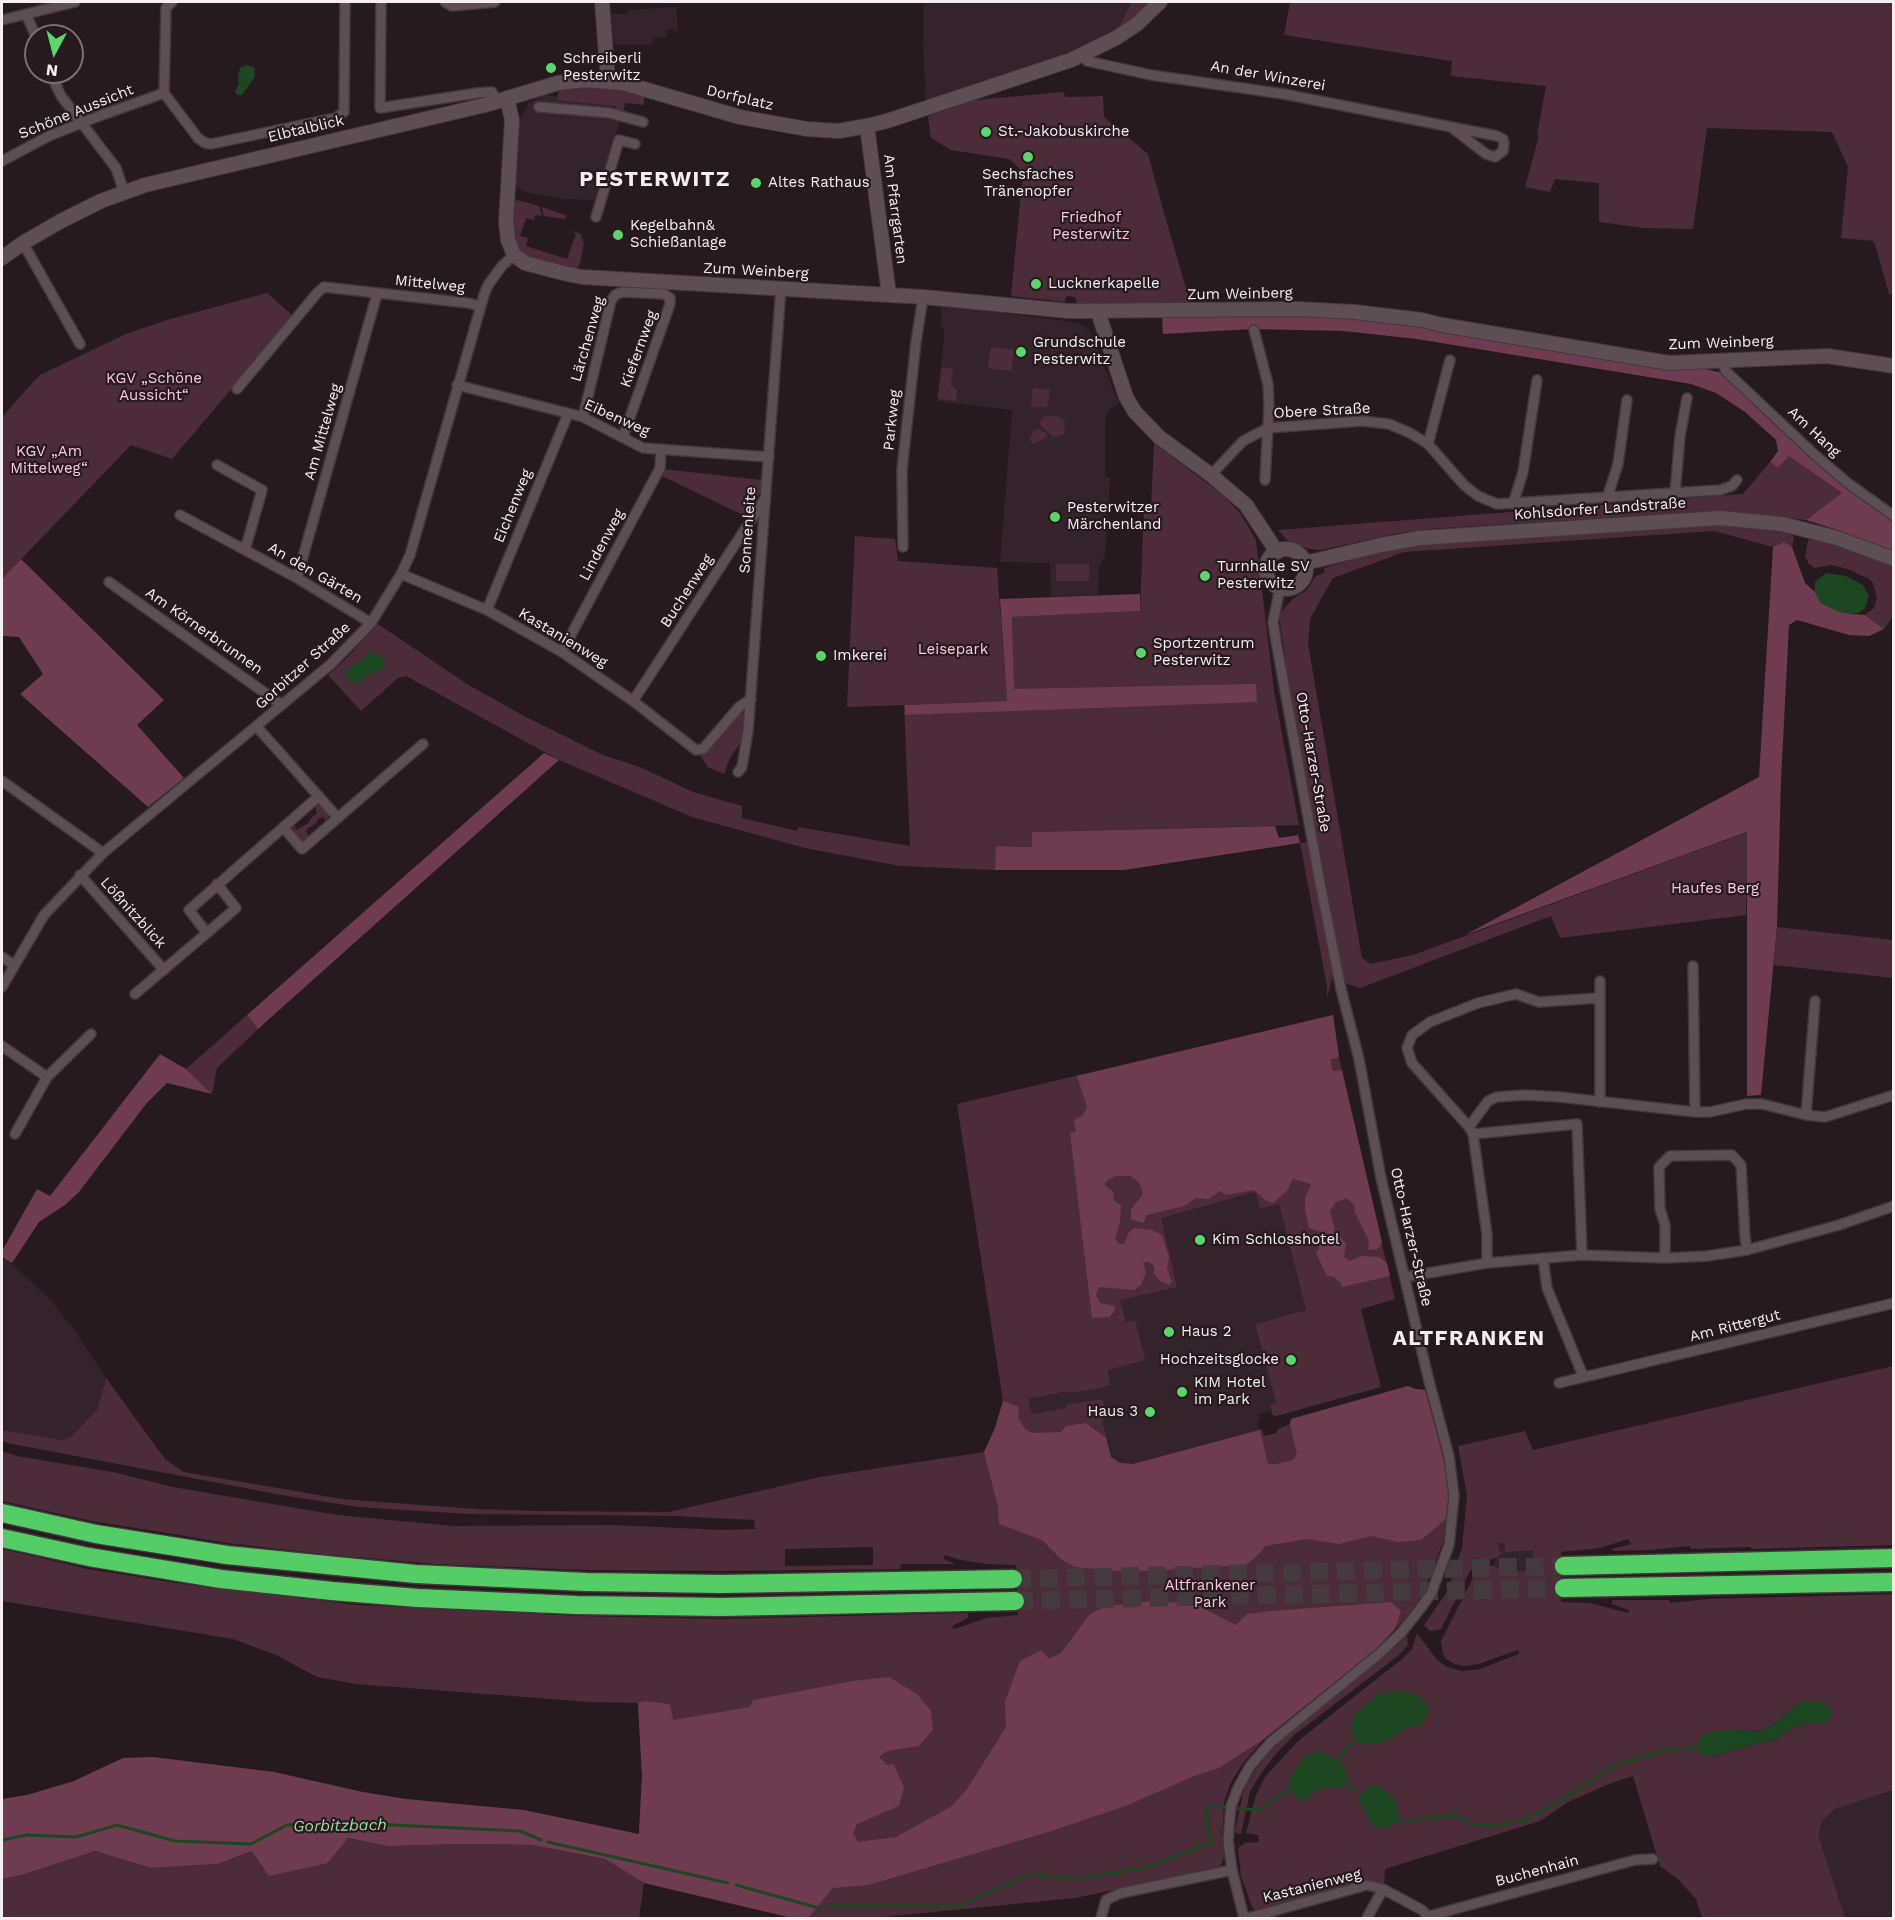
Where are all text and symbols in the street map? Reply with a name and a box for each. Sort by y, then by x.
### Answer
north arrow [24,24,84,84]
place label: Schreiberli Pesterwitz [563,50,642,85]
street label: An der Winzerei [1209,57,1327,95]
text: N [45,60,59,81]
marker: Schreiberli Pesterwitz [544,61,558,75]
street label: Schöne Aussicht [16,81,136,143]
street label: Dorfplatz [705,82,775,114]
street label: Elbtalblick [266,111,346,147]
place label: St.-Jakobuskirche [998,123,1129,141]
marker: St.-Jakobuskirche [979,125,993,139]
marker: Sechsfaches Tränenopfer [1021,150,1035,164]
street label: Am Pfarrgarten [879,153,911,265]
place label: Sechsfaches Tränenopfer [982,166,1074,201]
district label: PESTERWITZ [579,167,731,193]
place label: Altes Rathaus [768,174,870,192]
marker: Altes Rathaus [749,176,763,190]
park label: Friedhof Pesterwitz [1052,209,1130,244]
place label: Kegelbahn& Schießanlage [630,217,727,252]
marker: Kegelbahn& Schießanlage [611,228,625,242]
street label: Zum Weinberg [703,259,809,283]
street label: Mittelweg [394,271,466,297]
place label: Lucknerkapelle [1048,275,1160,293]
marker: Lucknerkapelle [1029,277,1043,291]
street label: Zum Weinberg [1187,284,1293,304]
street label: Lärchenweg [567,294,609,384]
street label: Kiefernweg [617,308,661,390]
street label: Zum Weinberg [1668,332,1774,354]
place label: Grundschule Pesterwitz [1033,334,1126,369]
marker: Grundschule Pesterwitz [1014,345,1028,359]
park label: KGV „Schöne Aussicht“ [106,370,202,405]
street label: Am Mittelweg [301,382,345,482]
street label: Parkweg [880,389,904,451]
street label: Eibenweg [581,396,653,440]
street label: Obere Straße [1273,399,1371,423]
street label: Am Hang [1784,403,1844,461]
park label: KGV „Am Mittelweg“ [10,443,88,478]
street label: Eichenweg [490,466,536,546]
street label: Sonnenleite [736,486,760,574]
street label: Kohlsdorfer Landstraße [1513,494,1687,524]
place label: Pesterwitzer Märchenland [1067,499,1161,534]
street label: Lindenweg [576,506,628,584]
marker: Pesterwitzer Märchenland [1048,510,1062,524]
street label: An den Gärten [265,539,365,607]
street label: Buchenweg [657,551,717,631]
place label: Turnhalle SV Pesterwitz [1217,558,1310,593]
marker: Turnhalle SV Pesterwitz [1198,569,1212,583]
street label: Am Körnerbrunnen [142,584,266,678]
street label: Kastanienweg [515,604,611,672]
street label: Gorbitzer Straße [252,619,354,713]
place label: Sportzentrum Pesterwitz [1153,635,1255,670]
park label: Leisepark [918,641,988,659]
marker: Sportzentrum Pesterwitz [1134,646,1148,660]
place label: Imkerei [833,647,887,665]
marker: Imkerei [814,649,828,663]
street label: Otto-Harzer-Straße [1292,690,1334,834]
street label: Lößnitzblick [96,874,170,952]
park label: Haufes Berg [1671,880,1759,898]
street label: Otto-Harzer-Straße [1386,1166,1436,1308]
place label: Kim Schlosshotel [1212,1231,1340,1249]
marker: Kim Schlosshotel [1193,1233,1207,1247]
street label: Am Rittergut [1688,1306,1782,1346]
place label: Haus 2 [1181,1323,1231,1341]
marker: Haus 2 [1162,1325,1176,1339]
district label: ALTFRANKEN [1392,1326,1546,1352]
place label: Hochzeitsglocke [1160,1351,1279,1369]
marker: Hochzeitsglocke [1284,1353,1298,1367]
place label: KIM Hotel im Park [1194,1374,1265,1409]
marker: KIM Hotel im Park [1175,1385,1189,1399]
place label: Haus 3 [1088,1403,1138,1421]
marker: Haus 3 [1143,1405,1157,1419]
park label: Altfrankener Park [1165,1577,1255,1612]
water label: Gorbitzbach [293,1816,387,1836]
street label: Buchenhain [1493,1851,1581,1891]
street label: Kastanienweg [1261,1865,1363,1907]

